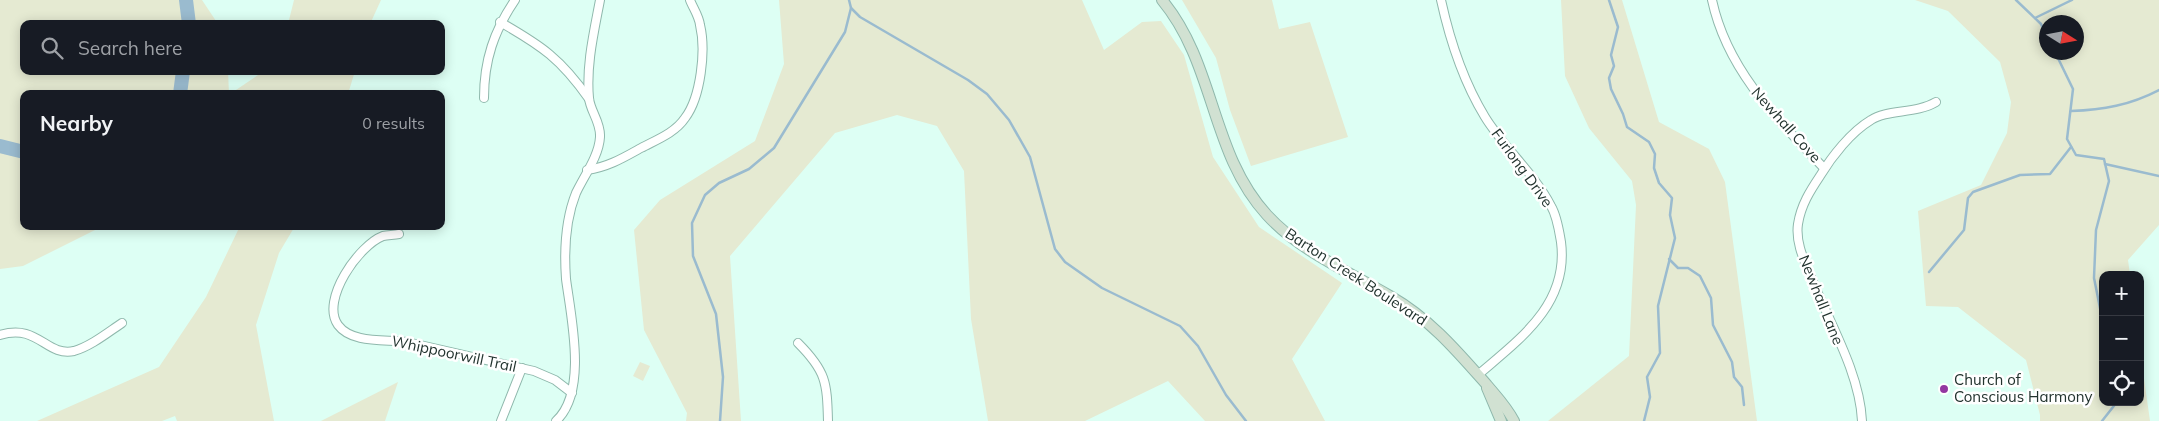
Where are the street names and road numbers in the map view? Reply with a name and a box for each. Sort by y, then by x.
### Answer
street label: Newhall Cove [1747,83,1825,166]
street label: Furlong Drive [1488,125,1557,211]
street label: Barton Creek Boulevard [1282,224,1431,330]
street label: Newhall Lane [1795,252,1848,348]
street label: Whippoorwill Trail [390,331,518,376]

